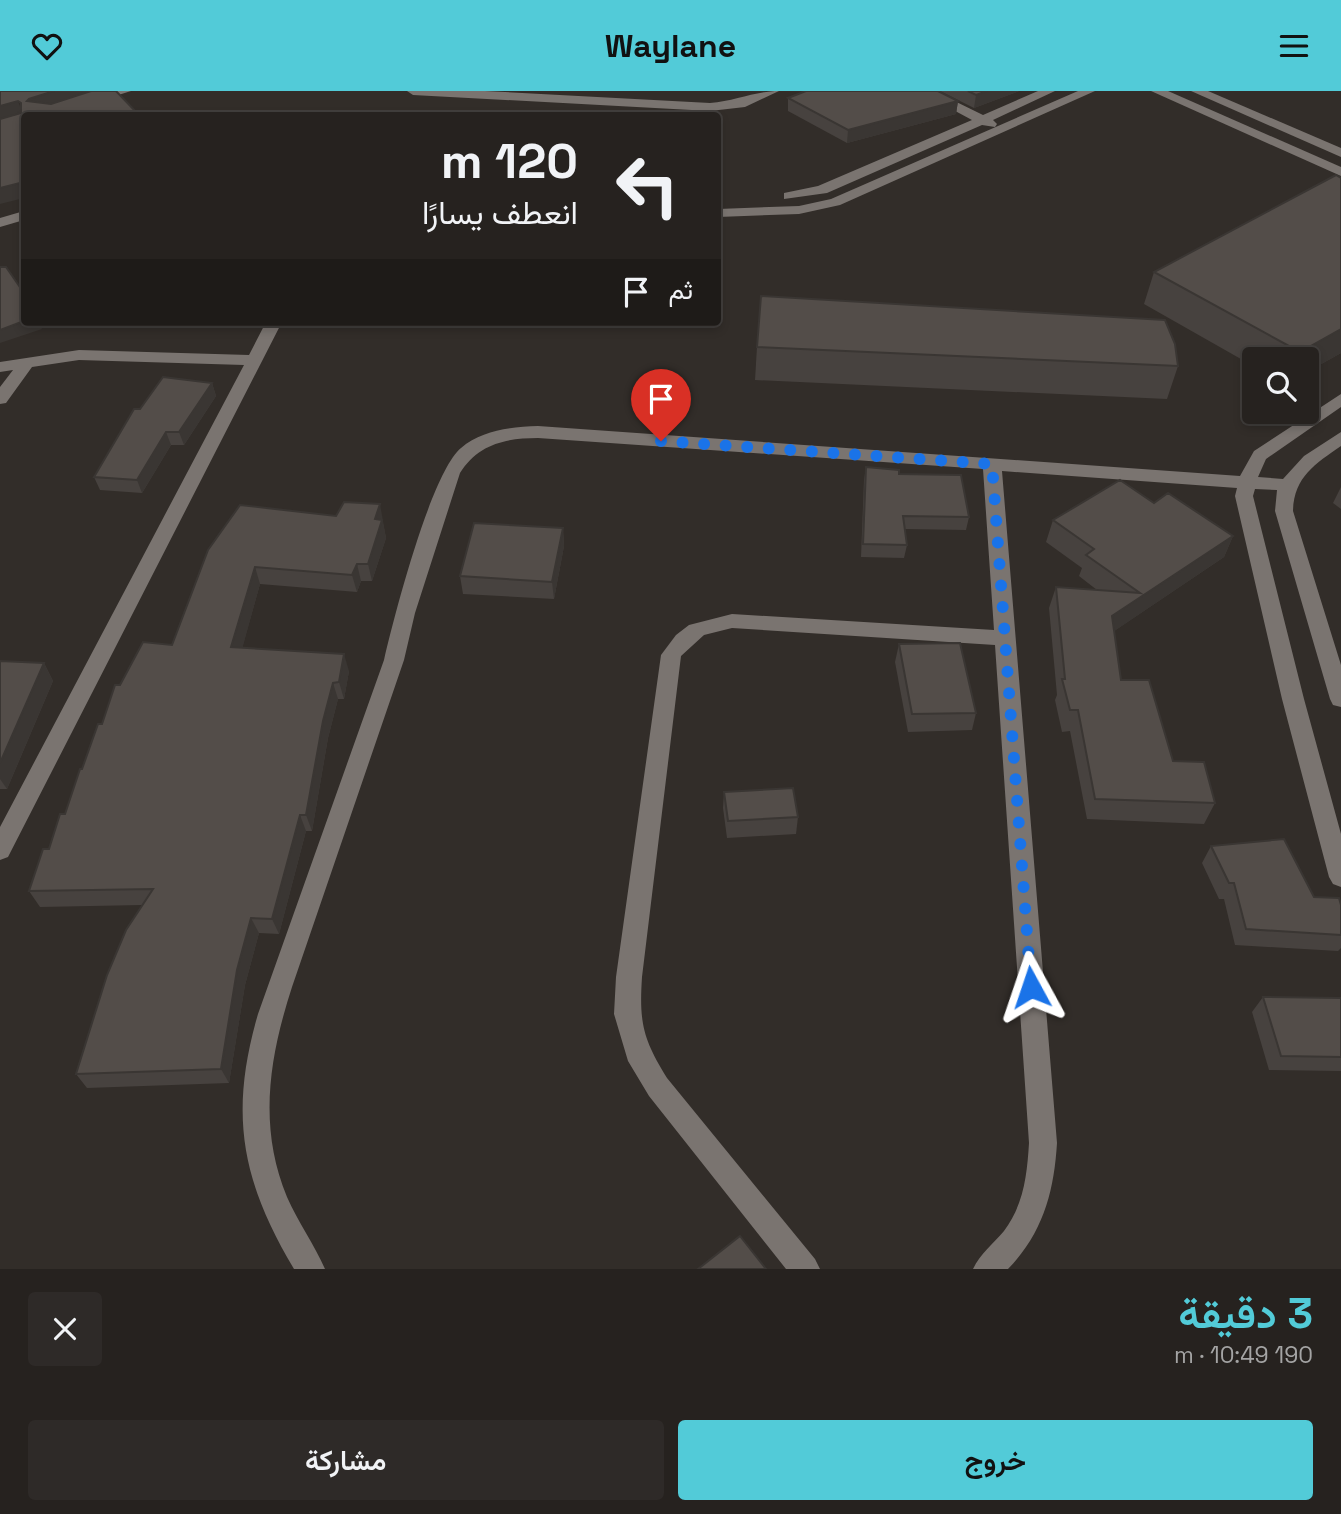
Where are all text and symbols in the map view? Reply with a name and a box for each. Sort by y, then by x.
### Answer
text: Waylane [605,26,736,66]
icon: heart [28,27,66,65]
icon: menu [1275,27,1313,65]
text: 120 m [441,130,578,192]
icon: left [602,140,693,231]
text: انعطف يسارًا [422,193,578,233]
icon: arrive [617,273,655,311]
text: ثم [669,273,693,307]
map controls [1242,347,1319,424]
button: search [1242,347,1319,424]
pin [631,369,691,441]
icon: arrive [642,380,680,418]
position arrow [994,950,1068,1024]
text: 3 دقيقة [1178,1287,1313,1340]
button: close [28,1292,102,1366]
text: 190 m · 10:49 [1174,1340,1313,1370]
button: مشاركة [28,1420,664,1500]
button: خروج [678,1420,1313,1500]

